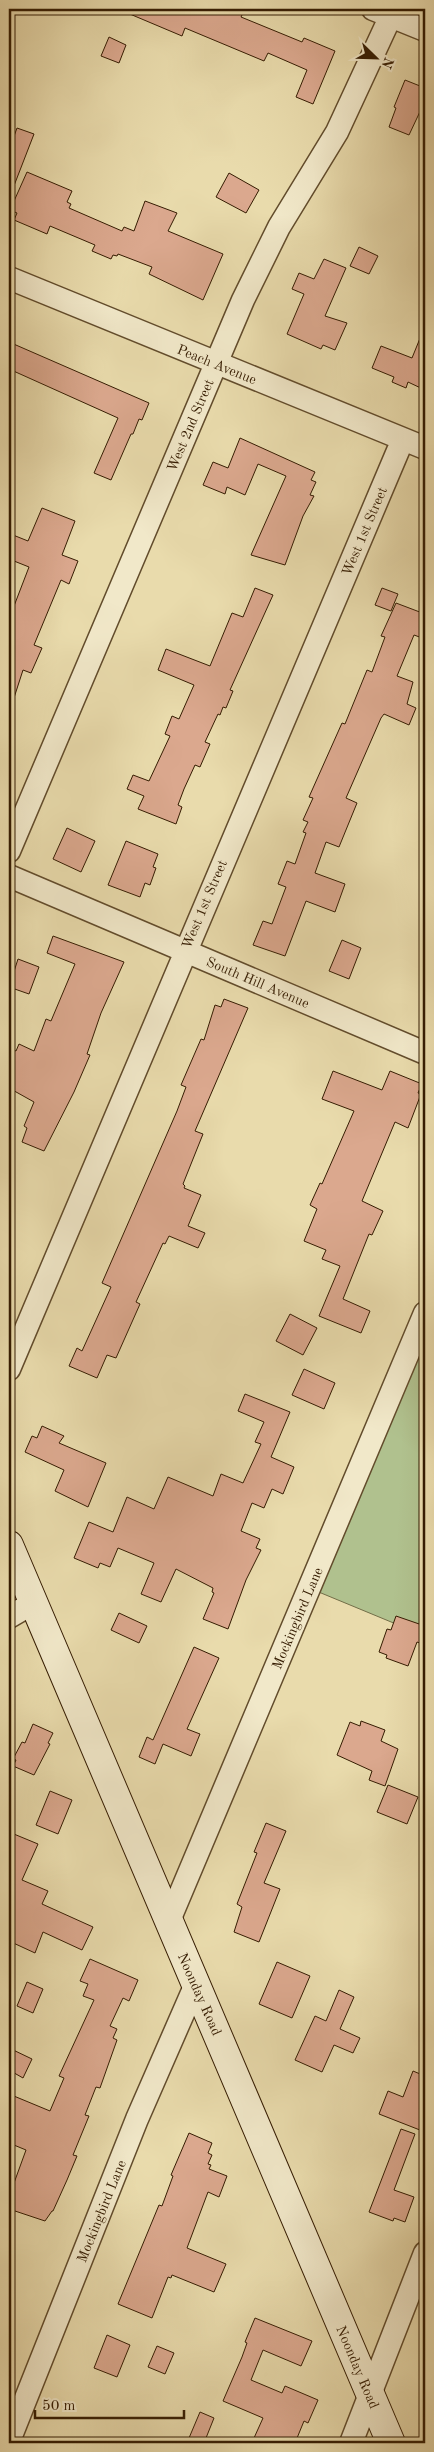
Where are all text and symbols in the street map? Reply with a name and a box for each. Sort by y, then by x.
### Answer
north arrow [352,32,402,82]
text: N [378,55,396,71]
street label: Peach Avenue [175,343,258,387]
street label: West 2nd Street [165,377,217,474]
street label: West 1st Street [340,485,390,578]
street label: West 1st Street [180,858,230,951]
street label: South Hill Avenue [204,955,311,1011]
street label: Mockingbird Lane [270,1565,326,1671]
street label: Noonday Road [175,1951,224,2038]
street label: Mockingbird Lane [75,2158,129,2265]
street label: Noonday Road [333,2324,381,2411]
scale bar [35,2387,184,2419]
text: 50 m [42,2399,76,2414]

